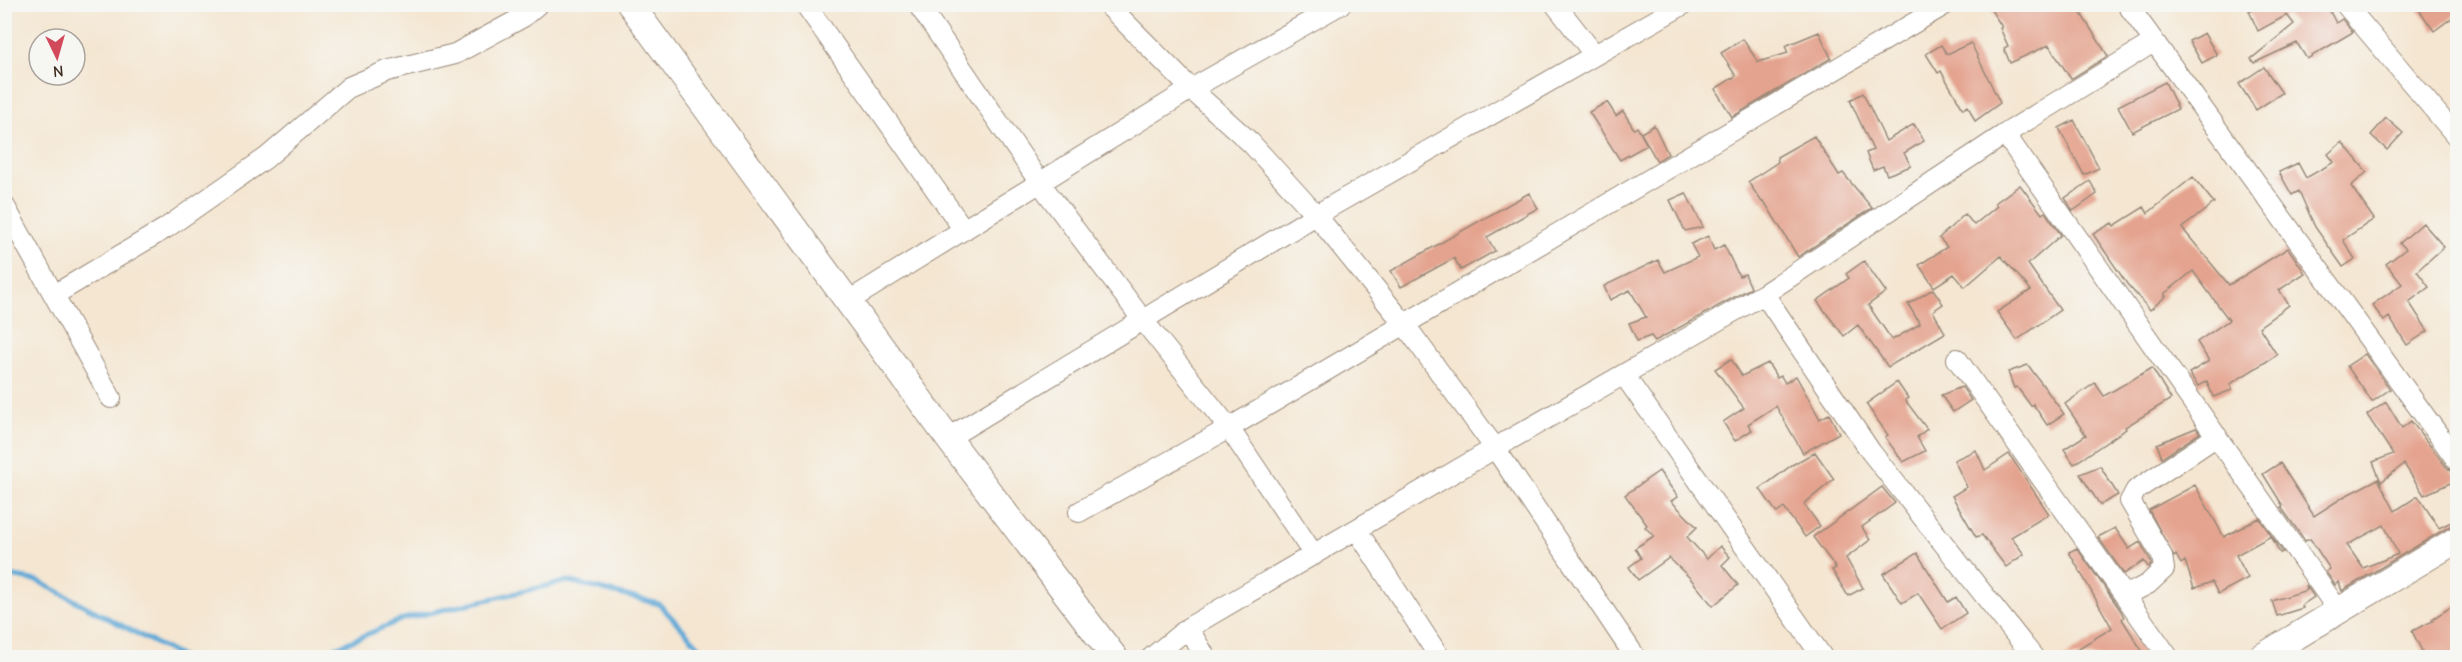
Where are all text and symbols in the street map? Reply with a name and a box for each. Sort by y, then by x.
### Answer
north arrow [27,27,87,87]
text: N [52,62,64,80]

